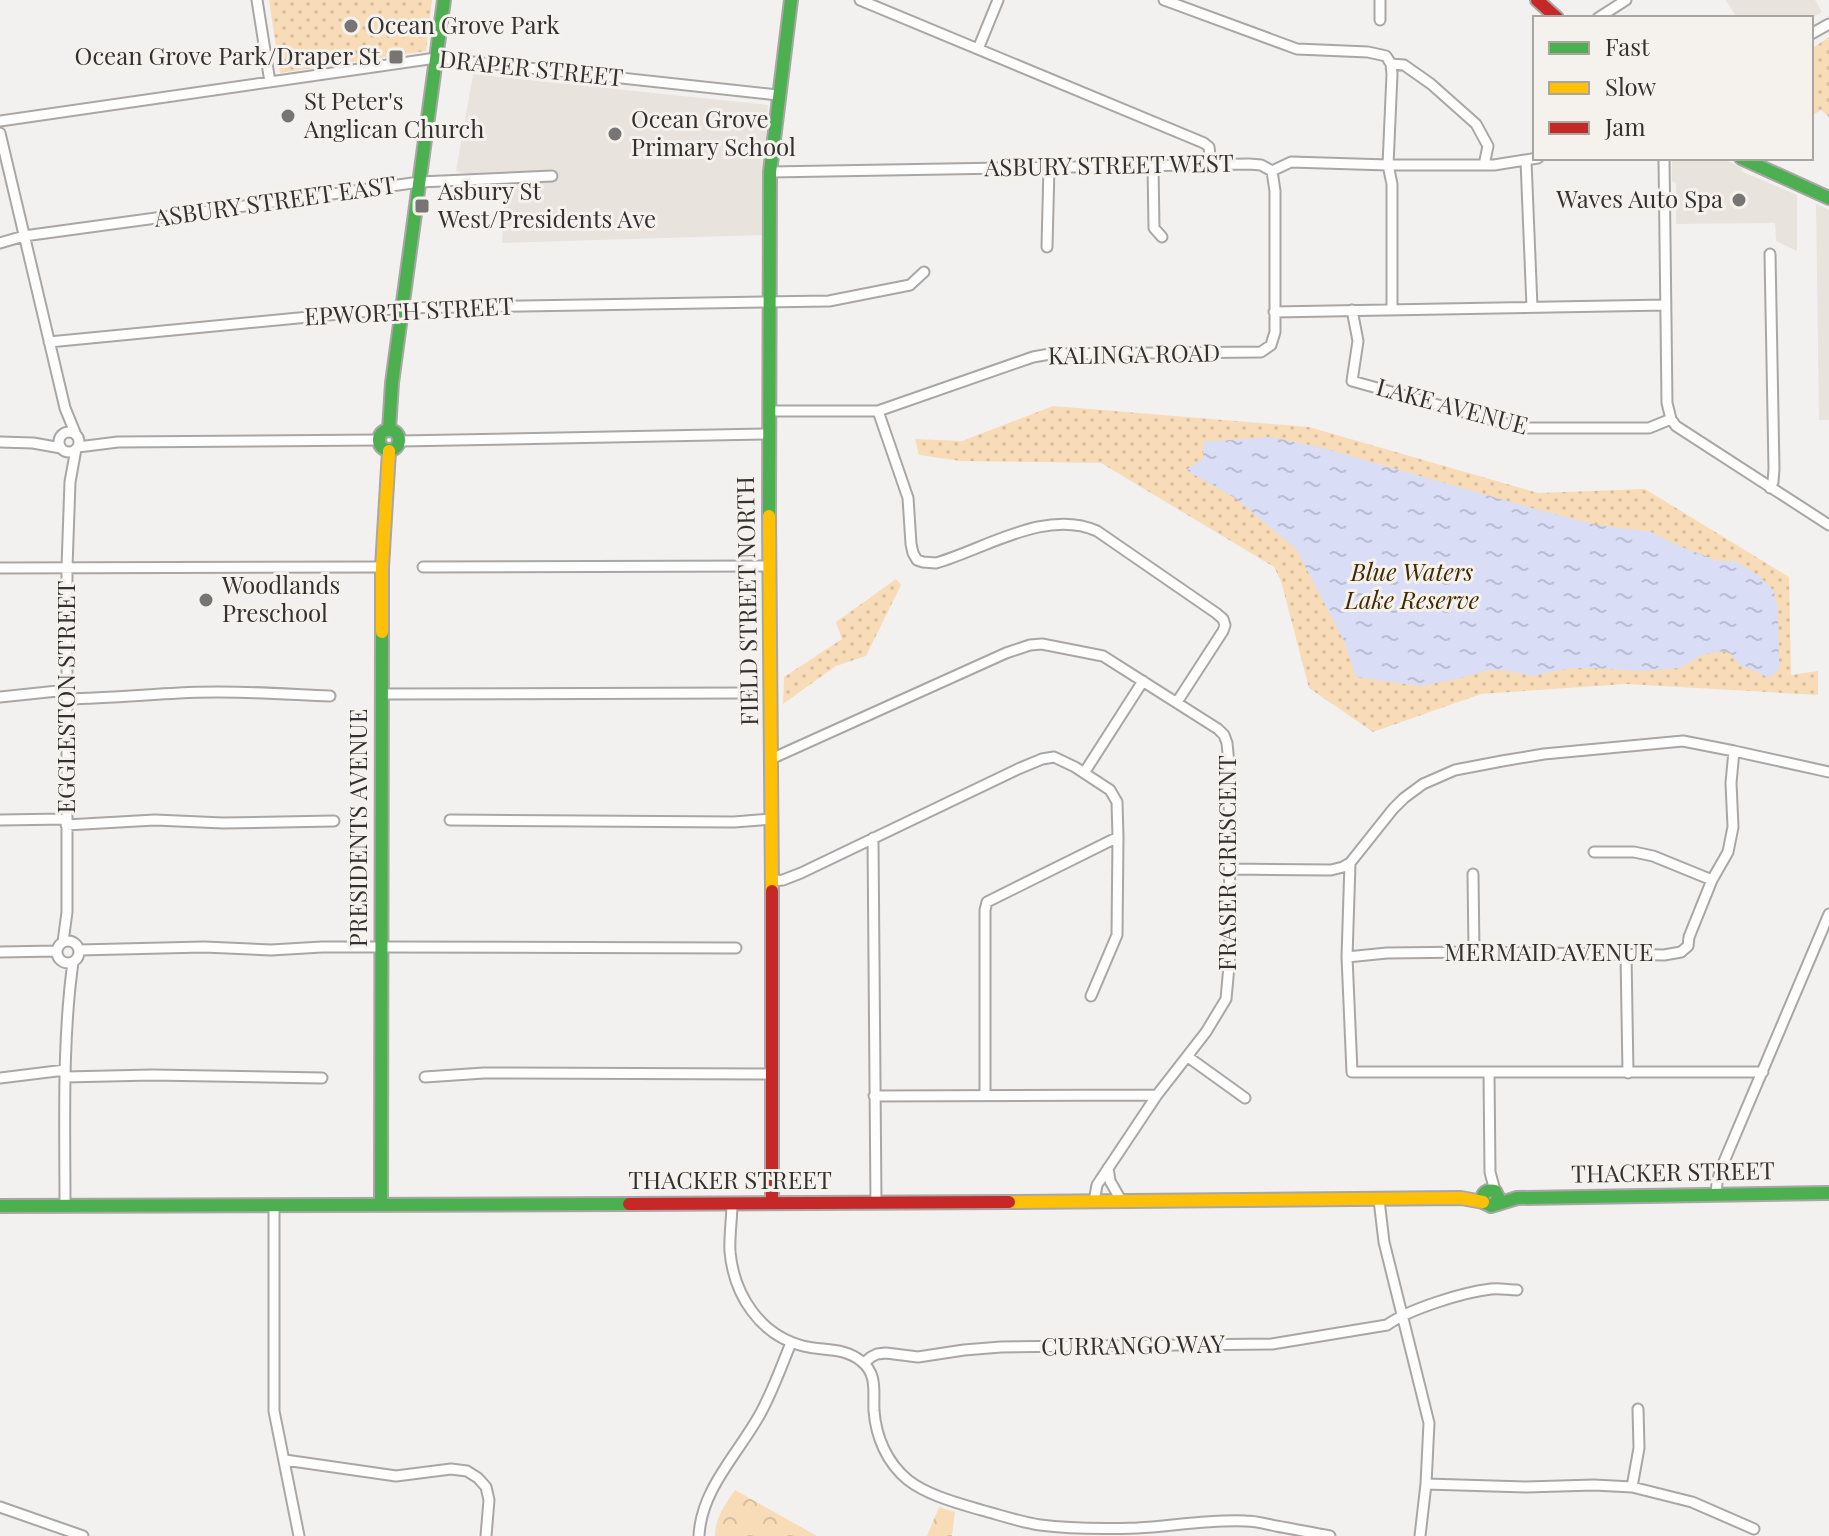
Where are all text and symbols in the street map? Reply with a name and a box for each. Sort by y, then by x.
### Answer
place label: Ocean Grove Park [367,8,561,40]
legend [1533,16,1813,160]
marker: Ocean Grove Park [342,17,360,35]
text: Fast [1605,30,1650,62]
place label: Ocean Grove Park/Draper St [75,39,380,71]
street label: DRAPER STREET [438,41,625,93]
marker: Ocean Grove Park/Draper St [387,48,405,66]
text: Slow [1605,70,1657,102]
place label: St Peter's Anglican Church [303,84,484,144]
place label: Ocean Grove Primary School [631,102,796,162]
marker: St Peter's Anglican Church [279,107,297,125]
text: Jam [1604,110,1646,142]
marker: Ocean Grove Primary School [606,125,624,143]
street label: ASBURY STREET WEST [983,146,1234,182]
street label: ASBURY STREET EAST [151,167,398,233]
place label: Asbury St West/Presidents Ave [437,174,656,234]
place label: Waves Auto Spa [1555,182,1723,214]
marker: Waves Auto Spa [1730,191,1748,209]
marker: Asbury St West/Presidents Ave [413,197,431,215]
street label: EPWORTH STREET [303,289,514,331]
street label: KALINGA ROAD [1048,335,1220,371]
street label: LAKE AVENUE [1373,369,1532,441]
street label: FIELD STREET NORTH [728,476,764,726]
park label: Blue Waters Lake Reserve [1344,555,1479,615]
place label: Woodlands Preschool [221,568,340,628]
street label: EGGLESTON STREET [49,580,81,814]
marker: Woodlands Preschool [197,591,215,609]
street label: PRESIDENTS AVENUE [341,709,373,947]
street label: FRASER CRESCENT [1210,755,1242,971]
street label: MERMAID AVENUE [1445,935,1653,967]
street label: THACKER STREET [1571,1153,1775,1189]
street label: THACKER STREET [628,1163,832,1195]
street label: CURRANGO WAY [1041,1326,1226,1362]

